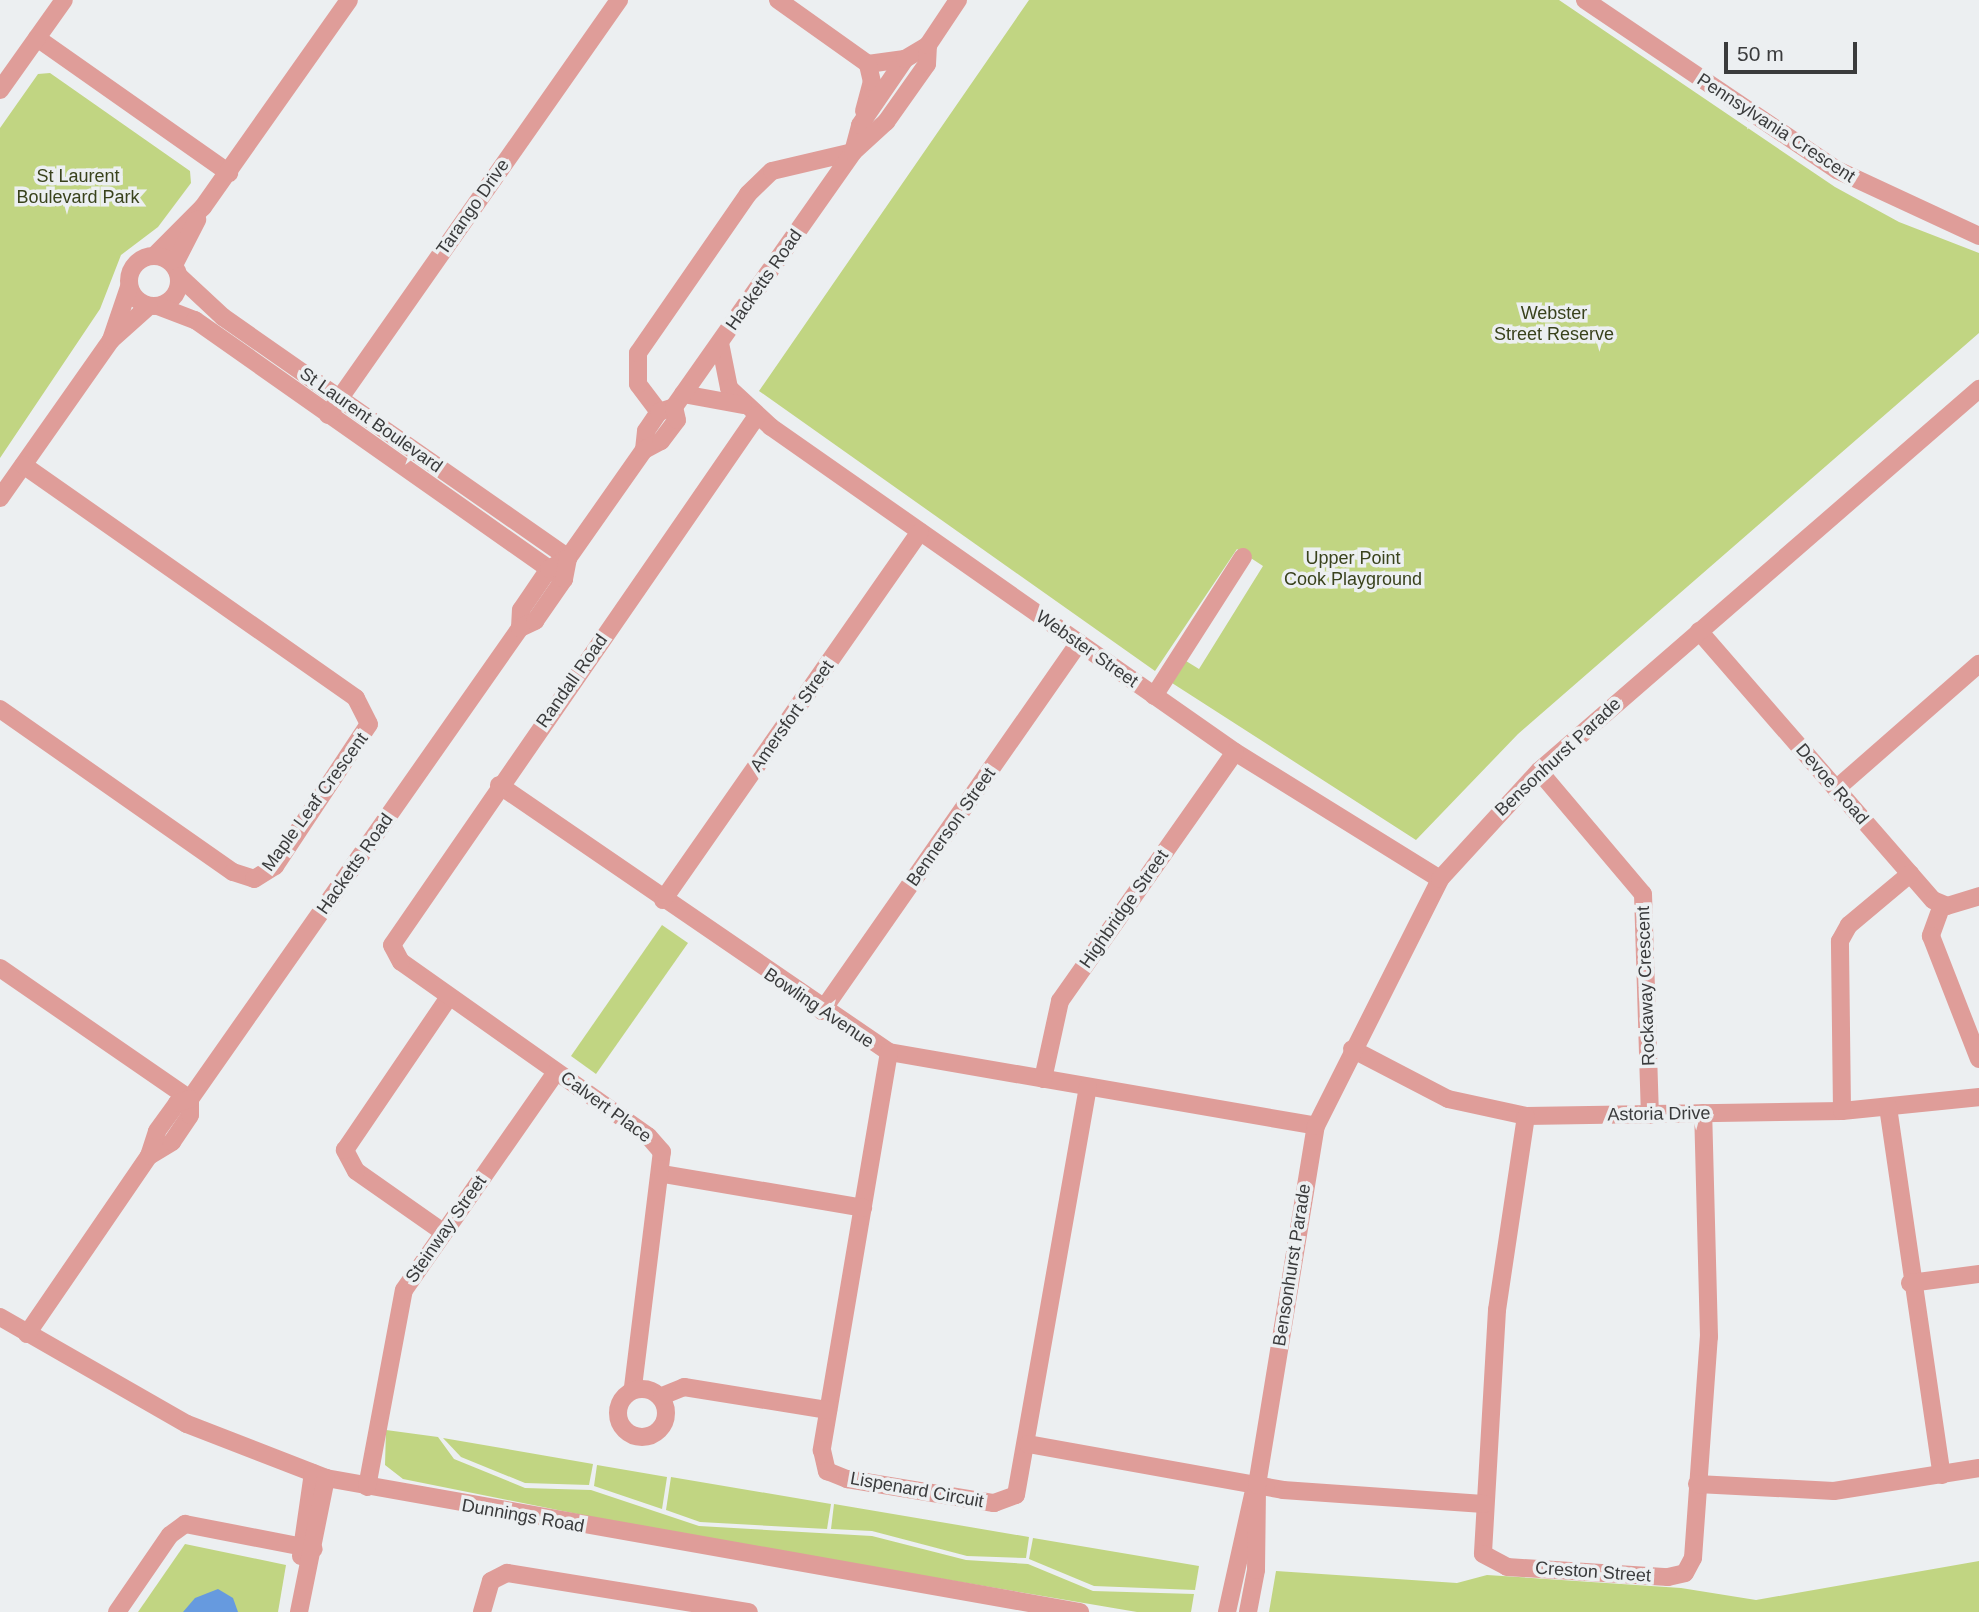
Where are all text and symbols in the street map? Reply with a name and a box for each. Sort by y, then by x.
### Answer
scale bar [1727,28,1860,72]
text: 50 m [1737,42,1784,65]
street label: Pennsylvania Crescent [1693,69,1859,187]
street label: Tarango Drive [432,155,514,259]
park label: St Laurent Boulevard Park [16,166,140,208]
street label: Hacketts Road [721,225,807,335]
park label: Webster Street Reserve [1494,303,1614,346]
street label: St Laurent Boulevard [296,363,446,477]
park label: Upper Point Cook Playground [1284,548,1422,590]
street label: Webster Street [1032,606,1142,692]
street label: Randall Road [532,630,612,732]
street label: Amersfort Street [746,656,838,776]
street label: Bensonhurst Parade [1491,693,1625,821]
street label: Maple Leaf Crescent [257,728,373,876]
street label: Devoe Road [1791,739,1873,829]
street label: Bennerson Street [902,763,1000,891]
street label: Hacketts Road [312,809,398,919]
street label: Highbridge Street [1075,845,1173,973]
street label: Rockaway Crescent [1632,906,1660,1066]
street label: Bowling Avenue [760,963,878,1053]
street label: Calvert Place [556,1067,656,1147]
street label: Astoria Drive [1607,1102,1711,1126]
street label: Steinway Street [401,1171,491,1287]
street label: Bensonhurst Parade [1268,1182,1316,1348]
street label: Lispenard Circuit [849,1468,985,1512]
street label: Dunnings Road [460,1495,586,1537]
street label: Creston Street [1534,1557,1652,1587]

